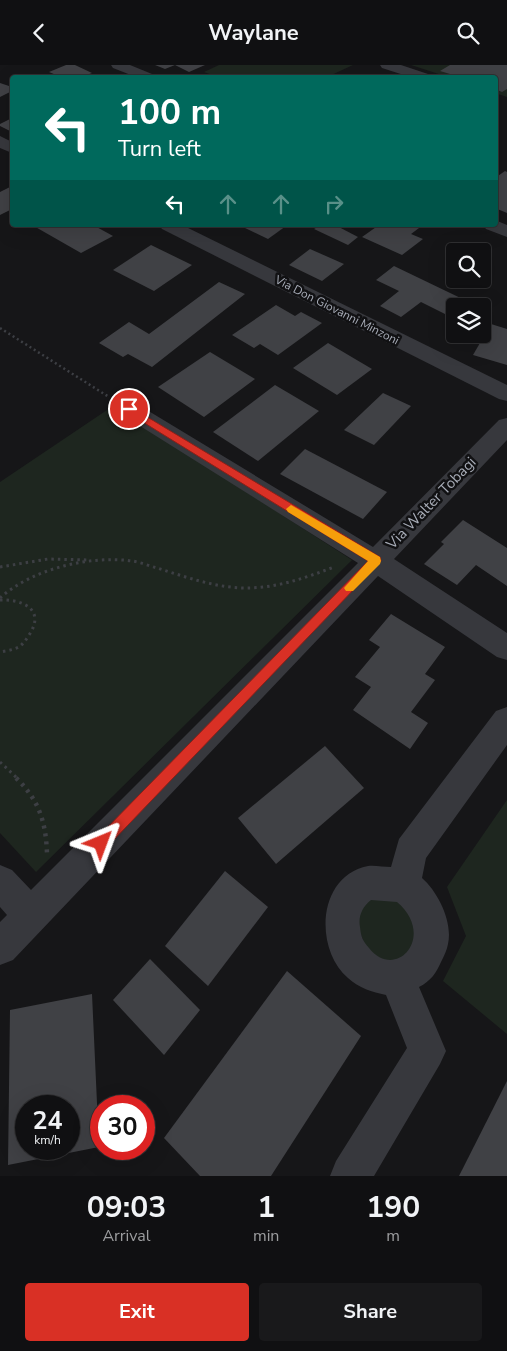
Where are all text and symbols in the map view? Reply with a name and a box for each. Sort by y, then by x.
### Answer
text: Waylane [208,18,299,48]
icon: back [25,19,53,47]
icon: search [454,19,482,47]
text: 100 m [118,89,221,136]
icon: left [35,95,100,160]
text: Turn left [118,134,201,164]
icon: left [161,190,189,218]
icon: ahead [214,190,242,218]
icon: ahead [267,190,295,218]
icon: right [320,190,348,218]
map controls [446,243,491,343]
button: search [446,243,491,288]
street label: Via Don Giovanni Minzoni [271,271,402,348]
button: layers [446,298,491,343]
pin [108,388,150,430]
icon: arrive [115,395,143,423]
street label: Via Walter Tobagi [381,452,480,554]
position arrow [74,816,126,868]
speed limit sign: 30 [90,1095,155,1160]
text: 24 [32,1104,63,1138]
text: km/h [34,1132,61,1148]
text: 09:03 [87,1187,166,1228]
text: 1 [257,1187,275,1228]
text: 190 [366,1187,420,1228]
text: Arrival [102,1225,151,1247]
text: min [253,1225,279,1247]
text: m [386,1225,400,1247]
button: Exit [25,1283,249,1341]
button: Share [259,1283,482,1341]

